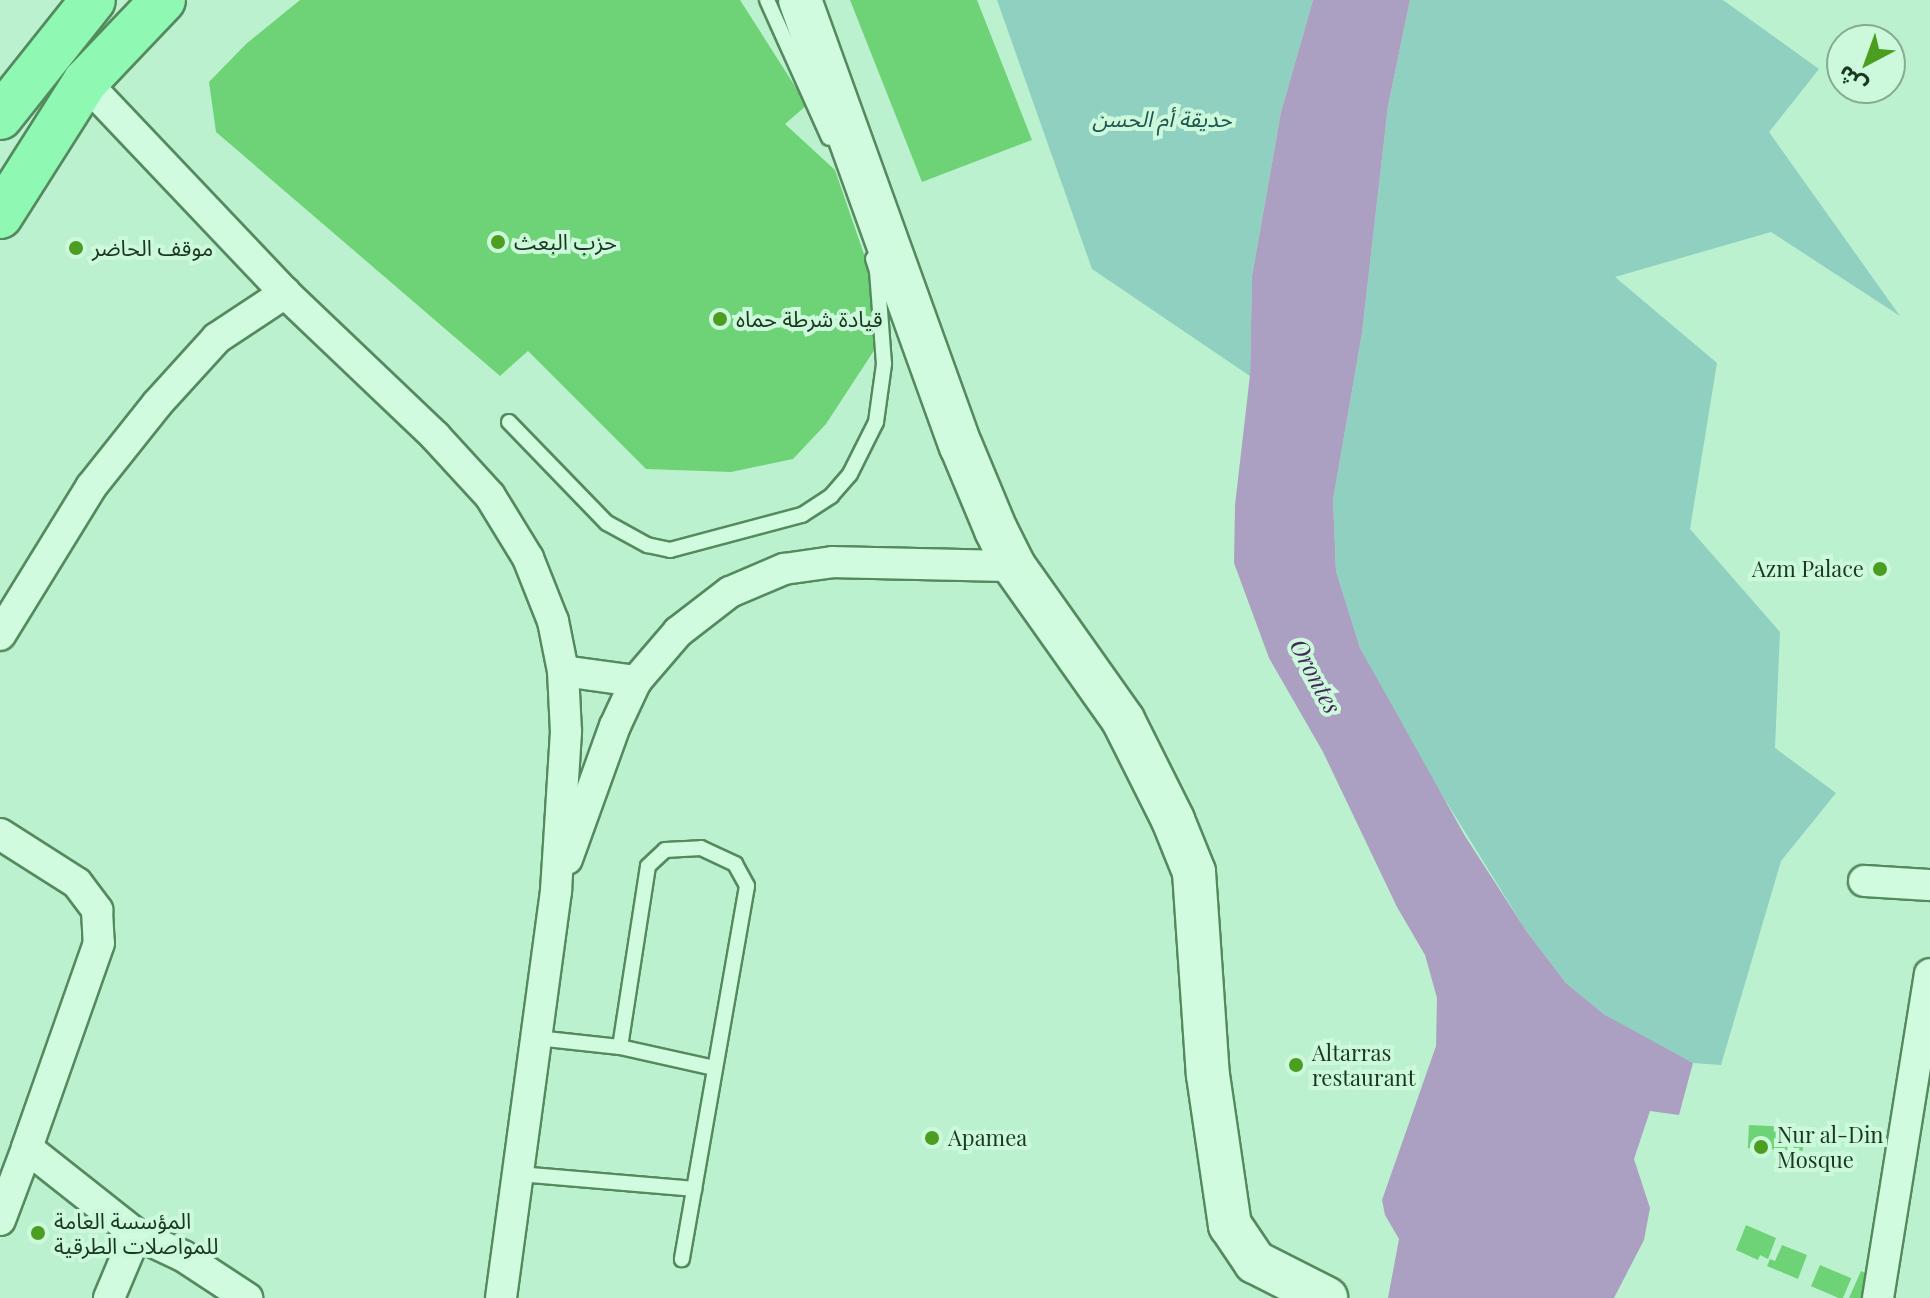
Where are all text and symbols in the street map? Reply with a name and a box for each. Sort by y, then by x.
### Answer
north arrow [1826,24,1906,104]
text: ش [1830,59,1873,102]
park label: حديقة أم الحسن [1092,106,1232,132]
place label: حزب البعث [514,229,617,255]
marker: حزب البعث [489,233,507,251]
place label: موقف الحاضر [92,235,213,261]
marker: موقف الحاضر [67,239,85,257]
place label: قيادة شرطة حماه [736,306,883,332]
marker: قيادة شرطة حماه [711,310,729,328]
place label: Azm Palace [1752,556,1864,582]
marker: Azm Palace [1871,560,1889,578]
water label: Orontes [1284,634,1348,718]
place label: Altarras restaurant [1312,1039,1416,1090]
marker: Altarras restaurant [1287,1056,1305,1074]
place label: Nur al-Din Mosque [1777,1121,1884,1172]
place label: Apamea [948,1125,1027,1151]
marker: Apamea [923,1129,941,1147]
marker: Nur al-Din Mosque [1752,1138,1770,1156]
place label: المؤسسة العامة للمواصلات الطرقية [54,1207,218,1258]
marker: المؤسسة العامة للمواصلات الطرقية [29,1224,47,1242]

